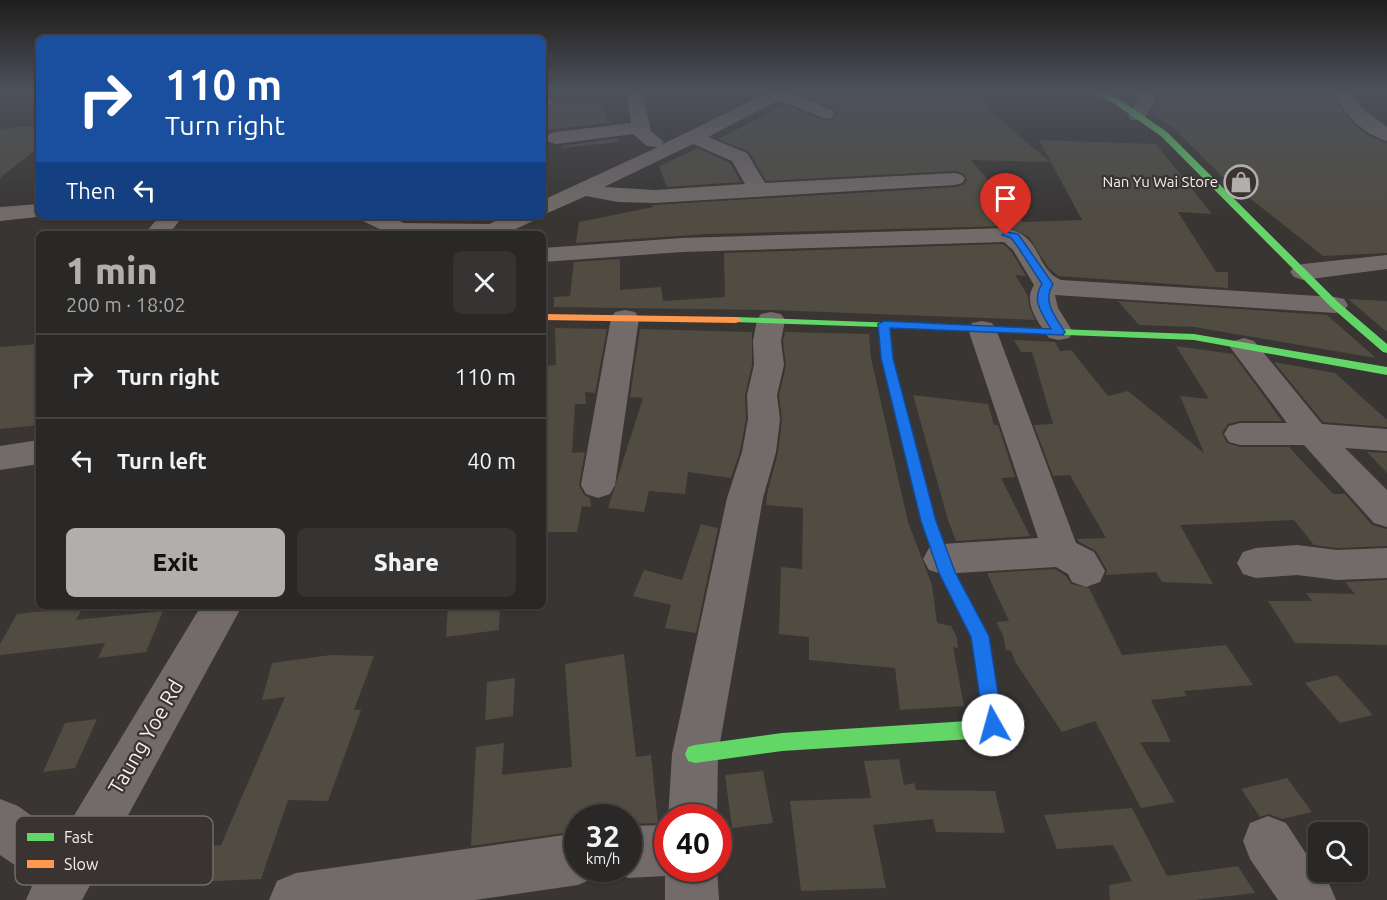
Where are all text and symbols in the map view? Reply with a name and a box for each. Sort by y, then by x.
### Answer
icon: right [66,60,144,138]
text: 110 m [165,61,282,108]
text: Turn right [165,110,285,140]
shop icon: Nan Yu Wai Store [1223,164,1259,200]
pin [980,173,1031,235]
place label: Nan Yu Wai Store [1102,173,1218,190]
icon: left [128,174,161,207]
text: Then [66,178,116,203]
icon: arrive [989,182,1022,215]
text: 1 min [66,250,158,291]
button: close [453,251,516,314]
text: 200 m · 18:02 [66,293,186,316]
icon: right [66,360,99,393]
text: Turn right [117,364,219,389]
text: 110 m [455,364,516,389]
icon: left [66,444,99,477]
text: Turn left [117,448,207,473]
text: 40 m [467,448,516,473]
button: Exit [66,528,285,597]
button: Share [297,528,516,597]
street label: Taung Yoe Rd [103,675,187,798]
position arrow [961,693,1025,757]
speed limit sign: 40 [654,804,732,882]
legend [15,816,213,885]
text: 32 [586,819,620,853]
map controls [1308,822,1368,882]
button: search [1308,822,1368,882]
text: Fast [64,828,94,846]
text: km/h [586,850,620,867]
text: Slow [64,855,99,873]

